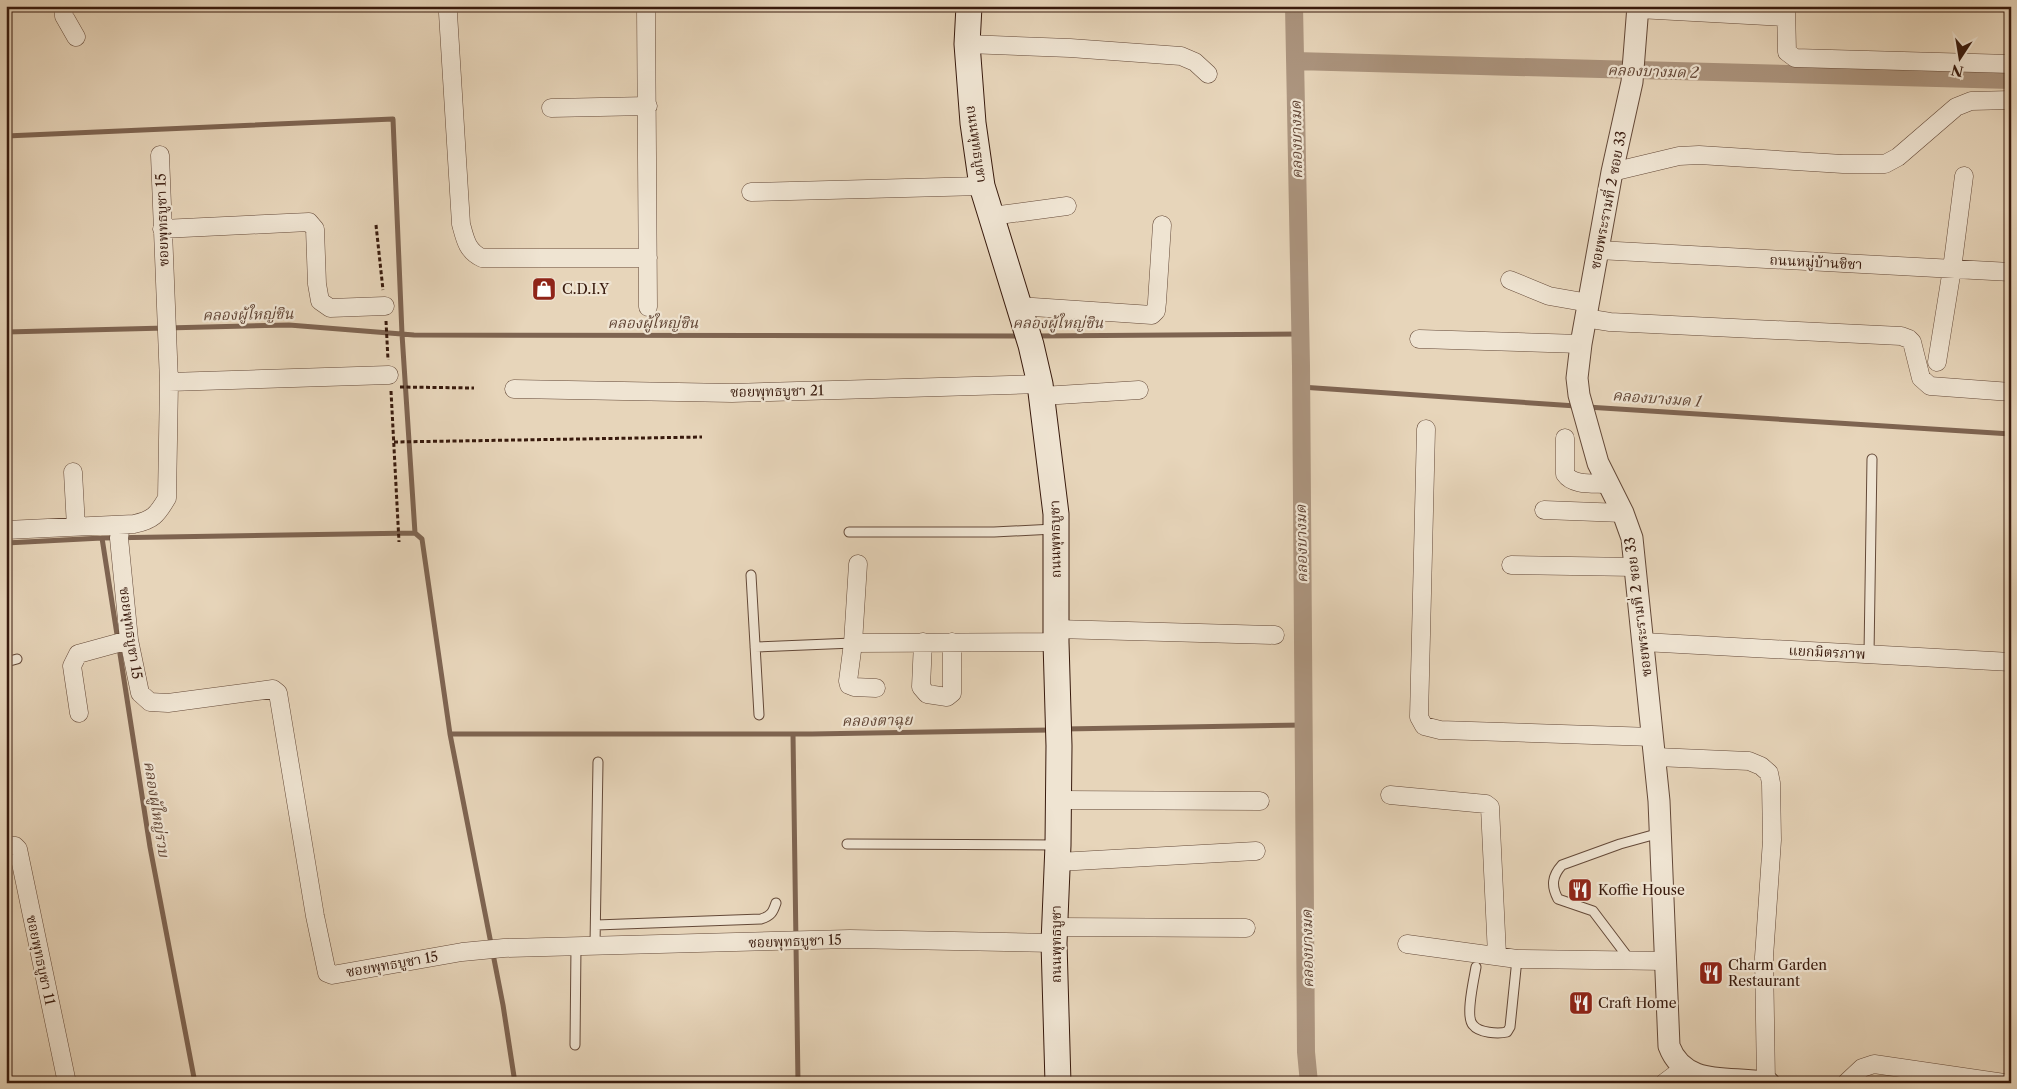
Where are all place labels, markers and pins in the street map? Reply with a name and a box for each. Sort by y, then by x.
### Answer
shop icon: C.D.I.Y [531,276,557,302]
place label: C.D.I.Y [562,280,610,298]
restaurant icon: Koffie House [1567,877,1593,903]
place label: Koffie House [1598,881,1685,899]
place label: Charm Garden Restaurant [1728,956,1827,990]
restaurant icon: Charm Garden Restaurant [1698,960,1724,986]
restaurant icon: Craft Home [1568,990,1594,1016]
place label: Craft Home [1598,994,1677,1012]

